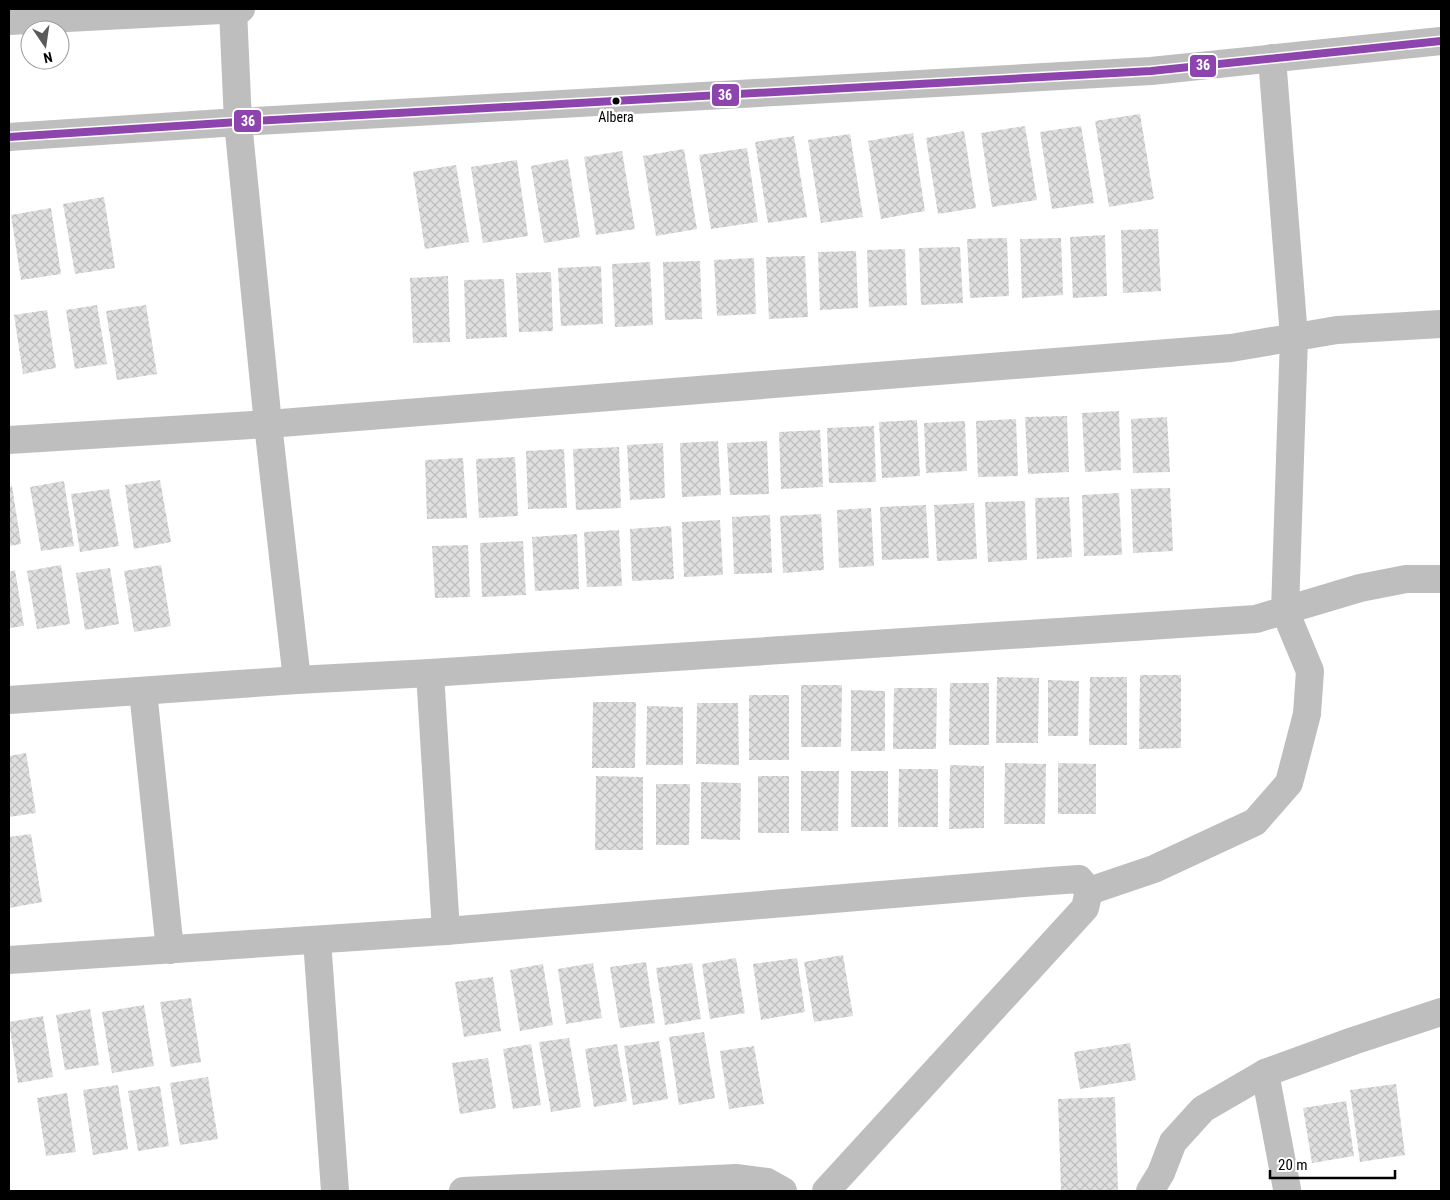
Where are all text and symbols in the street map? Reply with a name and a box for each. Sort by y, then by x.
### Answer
north arrow [20,20,70,70]
text: N [42,49,54,66]
line badge: 36 [1189,54,1217,78]
text: 36 [1196,57,1210,73]
line badge: 36 [711,83,740,107]
text: 36 [718,87,732,103]
marker: Albera [611,96,621,106]
line badge: 36 [233,109,262,133]
place label: Albera [598,109,634,125]
text: 36 [241,113,255,129]
scale bar [1270,1148,1395,1180]
text: 20 m [1278,1156,1308,1174]

